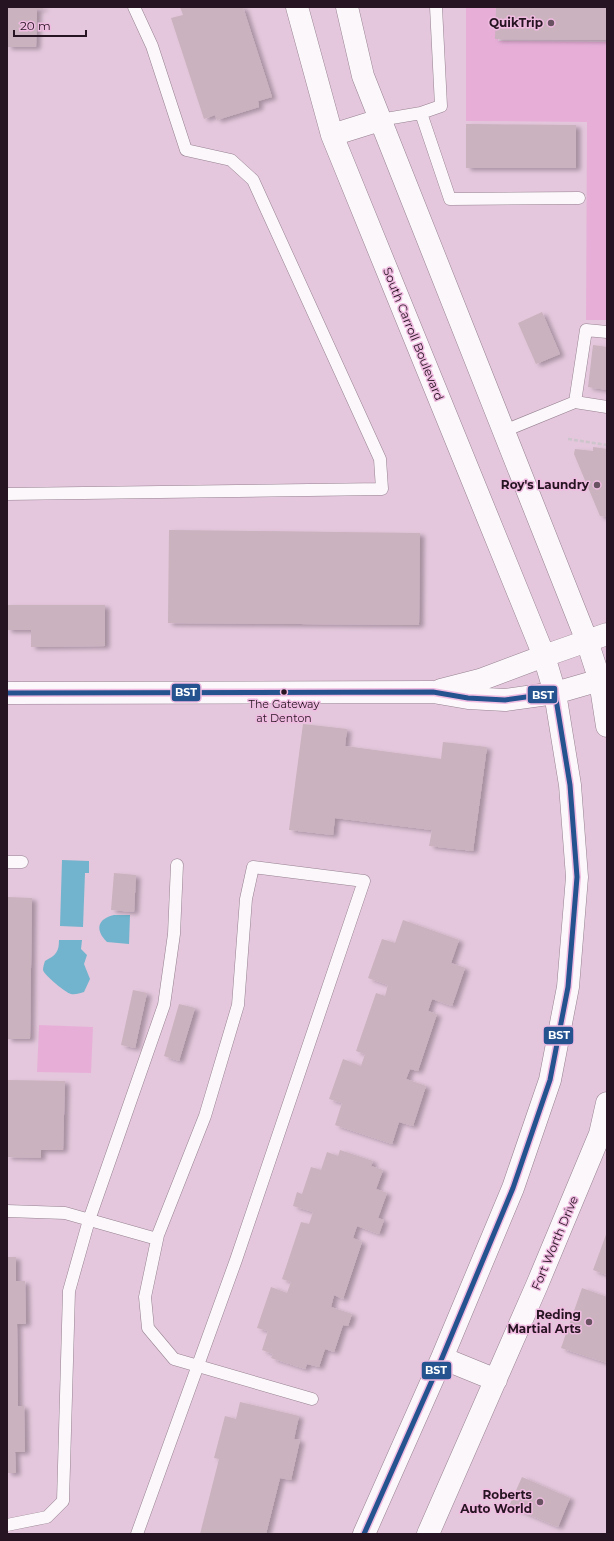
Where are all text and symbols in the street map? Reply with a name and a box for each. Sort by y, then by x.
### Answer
scale bar [14,12,86,38]
place label: QuikTrip [489,15,543,30]
text: 20 m [20,18,51,33]
marker: QuikTrip [546,18,556,28]
street label: South Carroll Boulevard [380,265,447,403]
place label: Roy's Laundry [501,477,590,492]
marker: Roy's Laundry [592,480,602,490]
line badge: BST [171,683,201,702]
text: BST [175,685,197,699]
line badge: BST [527,685,558,704]
marker: The Gateway at Denton [279,687,289,697]
text: BST [532,688,554,702]
place label: The Gateway at Denton [249,697,319,725]
line badge: BST [543,1026,574,1045]
text: BST [548,1028,570,1042]
street label: Fort Worth Drive [528,1194,581,1292]
place label: Reding Martial Arts [507,1307,582,1336]
marker: Reding Martial Arts [584,1317,594,1327]
line badge: BST [421,1361,452,1380]
text: BST [425,1363,447,1377]
place label: Roberts Auto World [459,1487,533,1516]
marker: Roberts Auto World [535,1497,545,1507]

